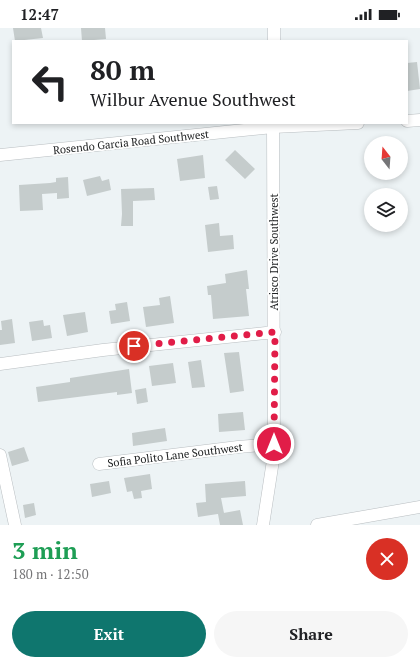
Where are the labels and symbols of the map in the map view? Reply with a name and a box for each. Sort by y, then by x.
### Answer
street label: Rosendo Garcia Road Southwest [52,127,210,157]
north arrow [364,136,408,180]
street label: Atrisco Drive Southwest [267,193,281,311]
pin [117,329,151,363]
position arrow [253,423,295,465]
street label: Sofia Polito Lane Southwest [107,440,243,470]

